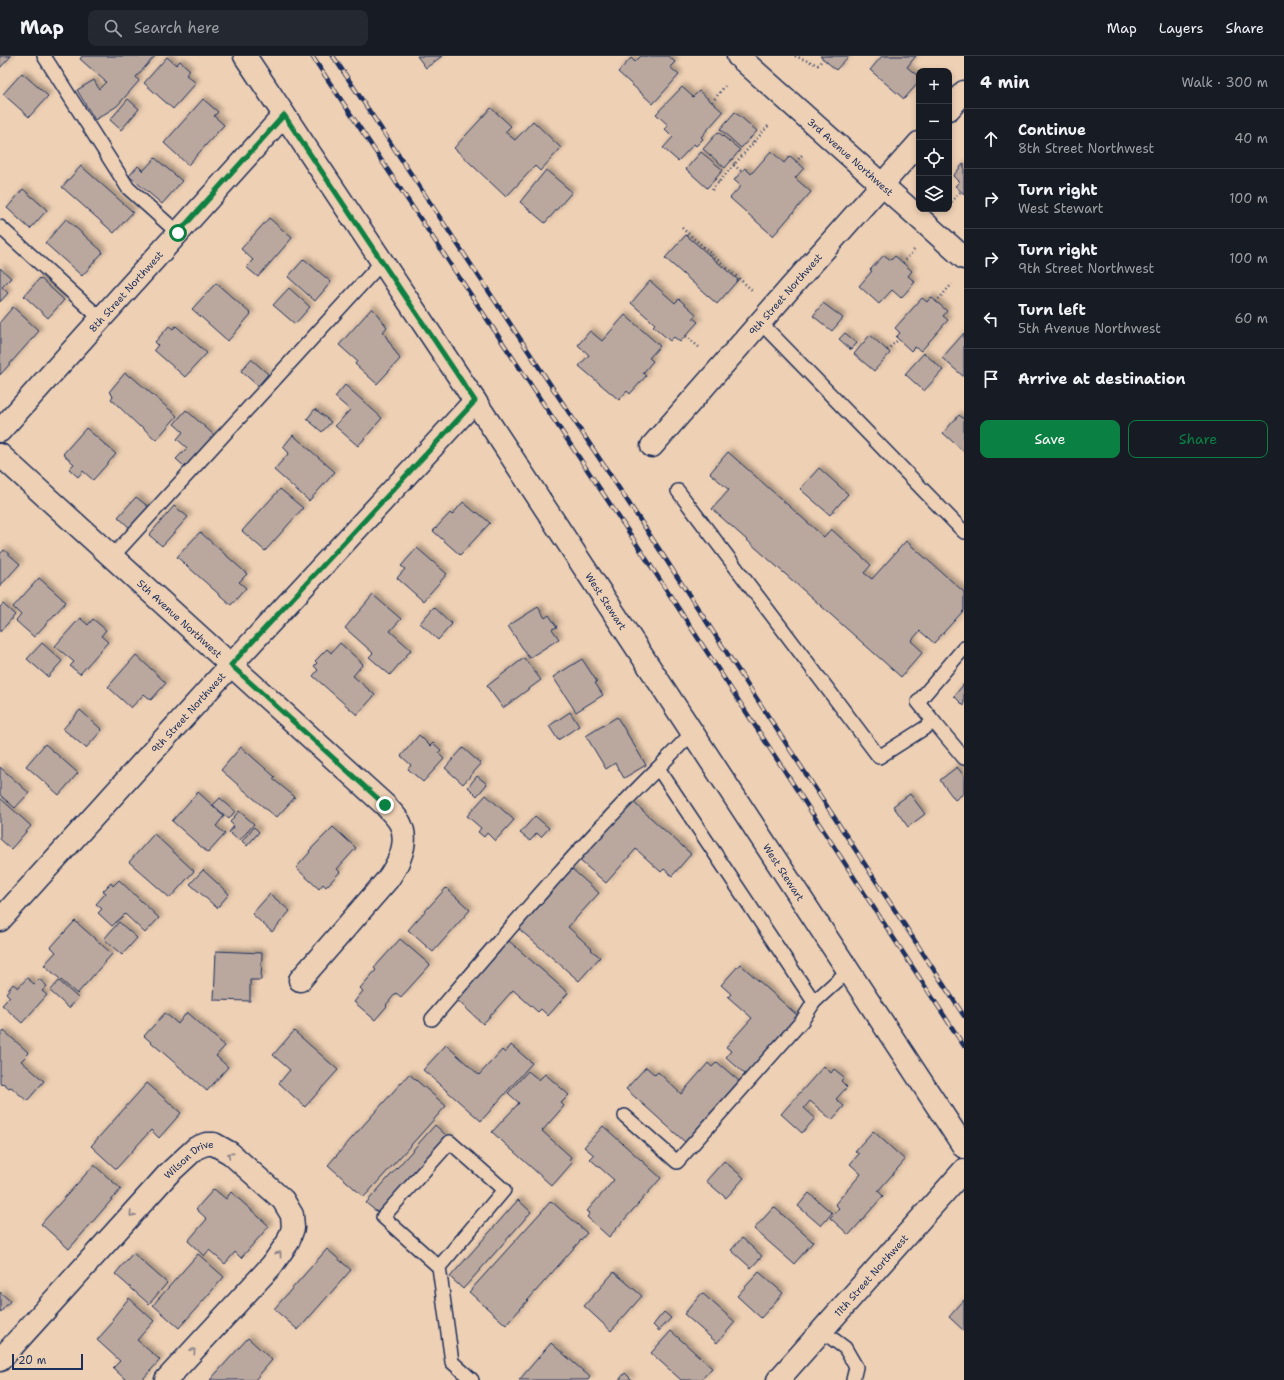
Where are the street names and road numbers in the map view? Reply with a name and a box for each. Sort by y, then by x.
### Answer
street label: 3rd Avenue Northwest [805,115,896,198]
street label: 8th Street Northwest [86,248,166,335]
street label: 9th Street Northwest [745,250,825,338]
street label: West Stewart [583,570,630,632]
street label: 5th Avenue Northwest [135,577,225,660]
street label: 9th Street Northwest [148,669,228,756]
street label: West Stewart [760,841,807,903]
street label: Wilson Drive [161,1137,214,1181]
street label: 11th Street Northwest [831,1231,911,1319]

